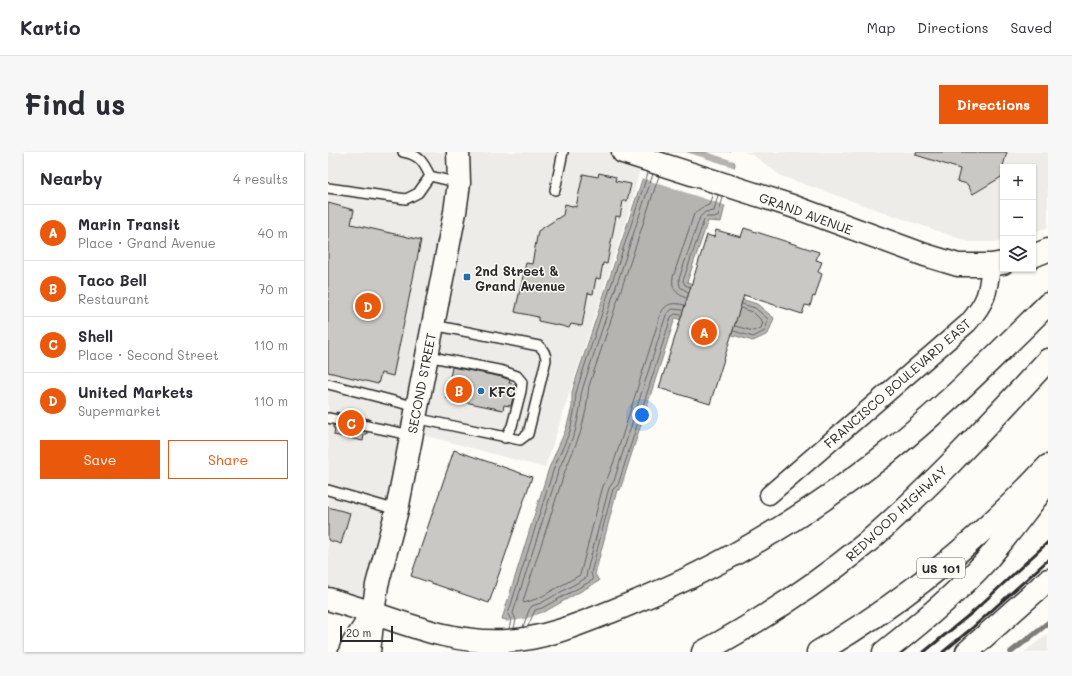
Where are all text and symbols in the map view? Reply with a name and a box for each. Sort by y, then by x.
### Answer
text: Kartio [20,15,80,40]
text: Map [867,18,895,37]
text: Directions [917,18,988,37]
text: Saved [1010,18,1052,37]
button: Directions [939,85,1048,124]
text: Find us [24,86,125,122]
map controls [1000,164,1036,272]
button: + [1000,164,1036,200]
text: Nearby [40,167,102,189]
text: 4 results [233,170,288,187]
street label: GRAND AVENUE [757,188,855,238]
button: − [1000,200,1036,236]
text: Marin Transit [78,214,180,234]
text: A [48,224,58,241]
text: 40 m [258,224,288,241]
text: Place · Grand Avenue [78,234,216,251]
button: layers [1000,236,1036,272]
place label: 2nd Street & Grand Avenue [475,262,566,294]
text: Taco Bell [78,270,147,290]
marker: 2nd Street & Grand Avenue [462,272,472,282]
text: B [49,280,57,297]
text: 70 m [258,280,288,297]
text: Restaurant [78,290,149,307]
pin: D [355,291,381,321]
street label: FRANCISCO BOULEVARD EAST [820,314,974,452]
pin: A [691,317,717,347]
text: Shell [78,326,113,346]
street label: SECOND STREET [403,331,439,435]
text: C [48,336,58,353]
text: 110 m [254,336,288,353]
text: Place · Second Street [78,346,219,363]
pin: B [446,375,472,405]
text: United Markets [78,382,193,402]
place label: KFC [489,383,516,400]
marker: KFC [476,386,486,396]
text: D [48,392,58,409]
text: 110 m [254,392,288,409]
text: Supermarket [78,402,161,419]
your location [632,405,652,425]
pin: C [338,408,364,438]
button: Save [40,440,160,479]
button: Share [168,440,288,479]
street label: REDWOOD HIGHWAY [842,462,950,564]
road number: US 101 [917,558,965,578]
scale bar [340,624,393,643]
text: 20 m [346,625,371,640]

